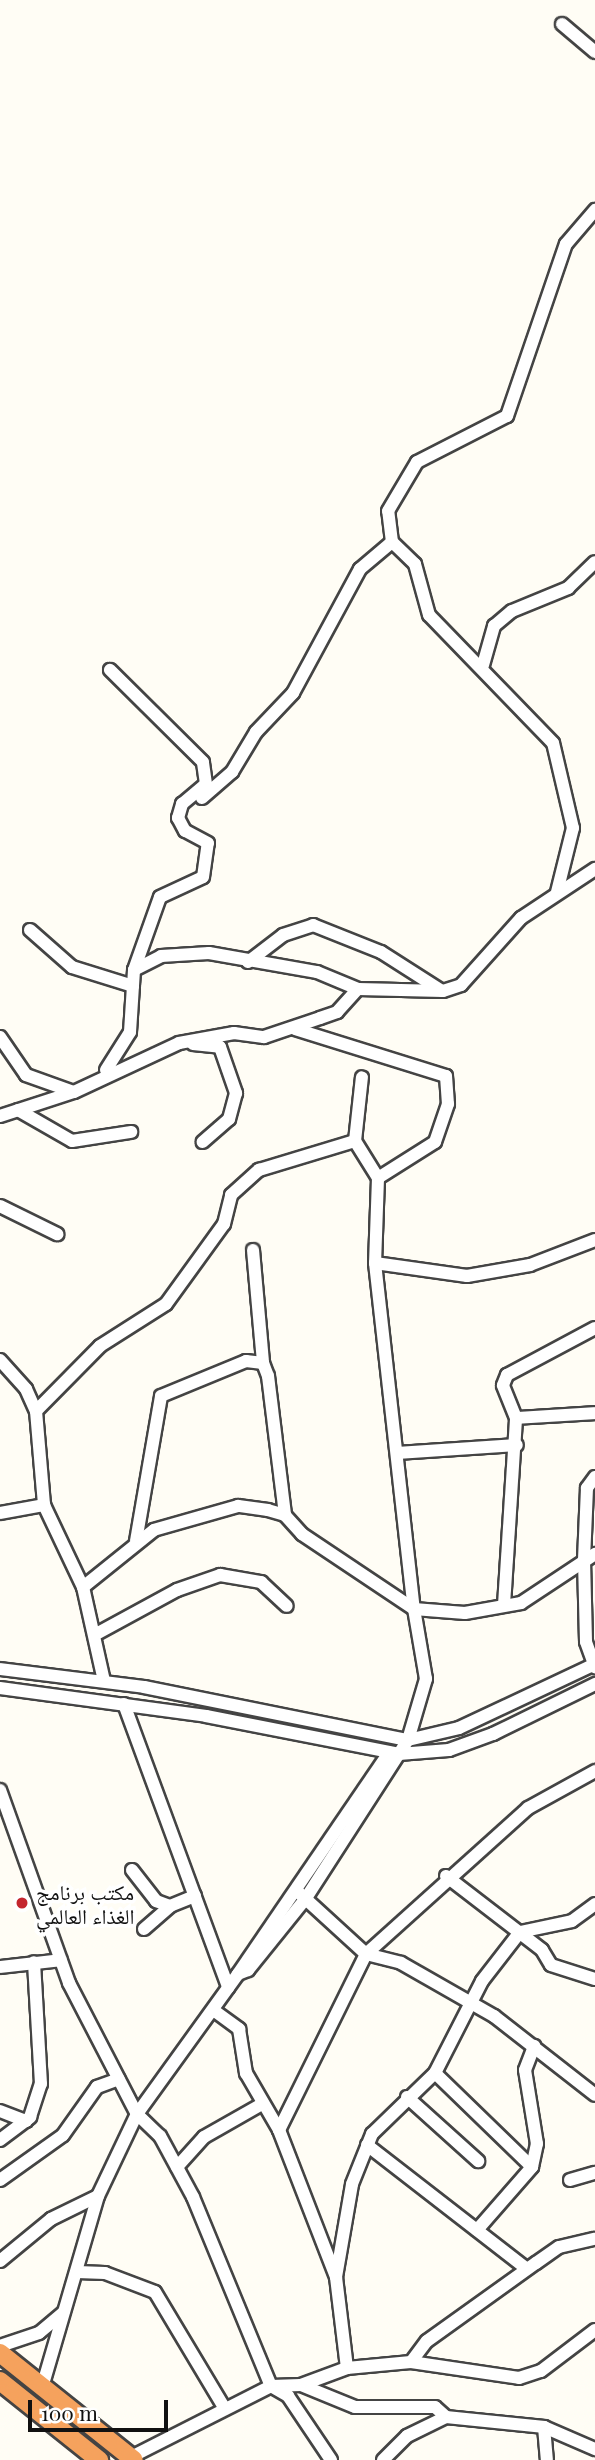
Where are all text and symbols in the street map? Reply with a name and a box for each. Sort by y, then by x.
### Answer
place label: مكتب برنامج الغذاء العالمي [36,1878,135,1928]
marker: مكتب برنامج الغذاء العالمي [14,1895,30,1911]
scale bar [32,2386,172,2430]
text: 100 m [41,2398,98,2426]

